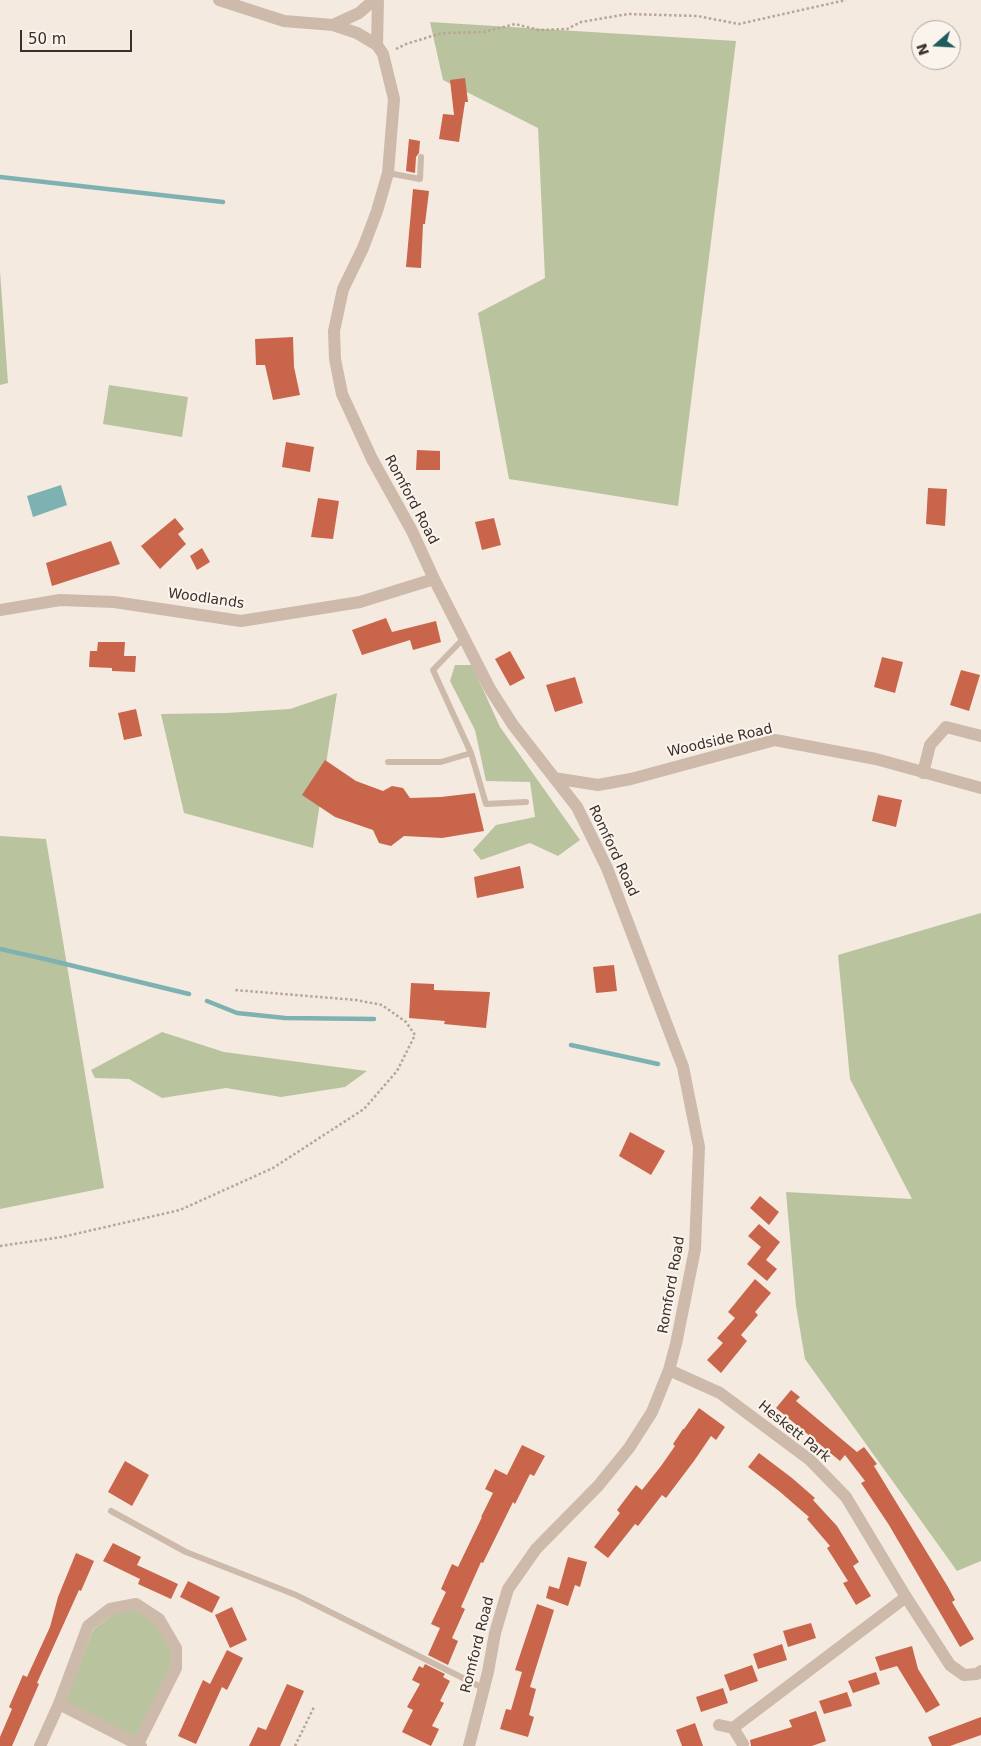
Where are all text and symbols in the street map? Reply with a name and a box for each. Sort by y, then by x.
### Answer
scale bar [22,20,135,52]
north arrow [911,20,961,70]
text: 50 m [28,30,66,48]
text: N [913,41,932,58]
street label: Romford Road [380,452,442,548]
street label: Woodlands [167,585,245,613]
street label: Woodside Road [666,721,774,761]
street label: Romford Road [585,803,641,899]
street label: Romford Road [655,1235,689,1335]
street label: Heskett Park [754,1398,834,1466]
street label: Romford Road [458,1595,498,1695]

